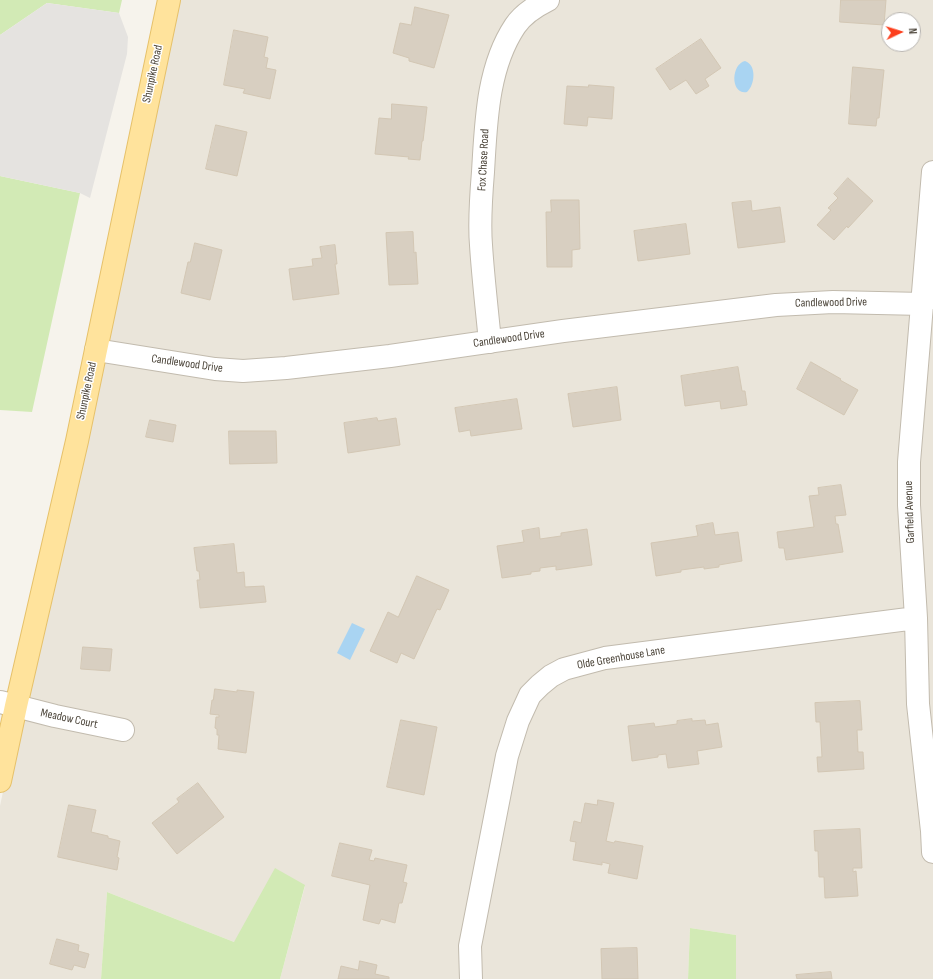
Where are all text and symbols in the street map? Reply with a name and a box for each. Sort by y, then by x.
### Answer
north arrow [881,12,921,52]
text: N [906,28,919,35]
street label: Shunpike Road [140,44,166,104]
street label: Fox Chase Road [475,129,493,191]
street label: Candlewood Drive [795,295,867,311]
street label: Candlewood Drive [472,327,546,351]
street label: Candlewood Drive [150,352,224,376]
street label: Shunpike Road [74,361,100,421]
street label: Garfield Avenue [902,480,918,544]
street label: Olde Greenhouse Lane [576,643,666,673]
street label: Meadow Court [39,706,99,732]

